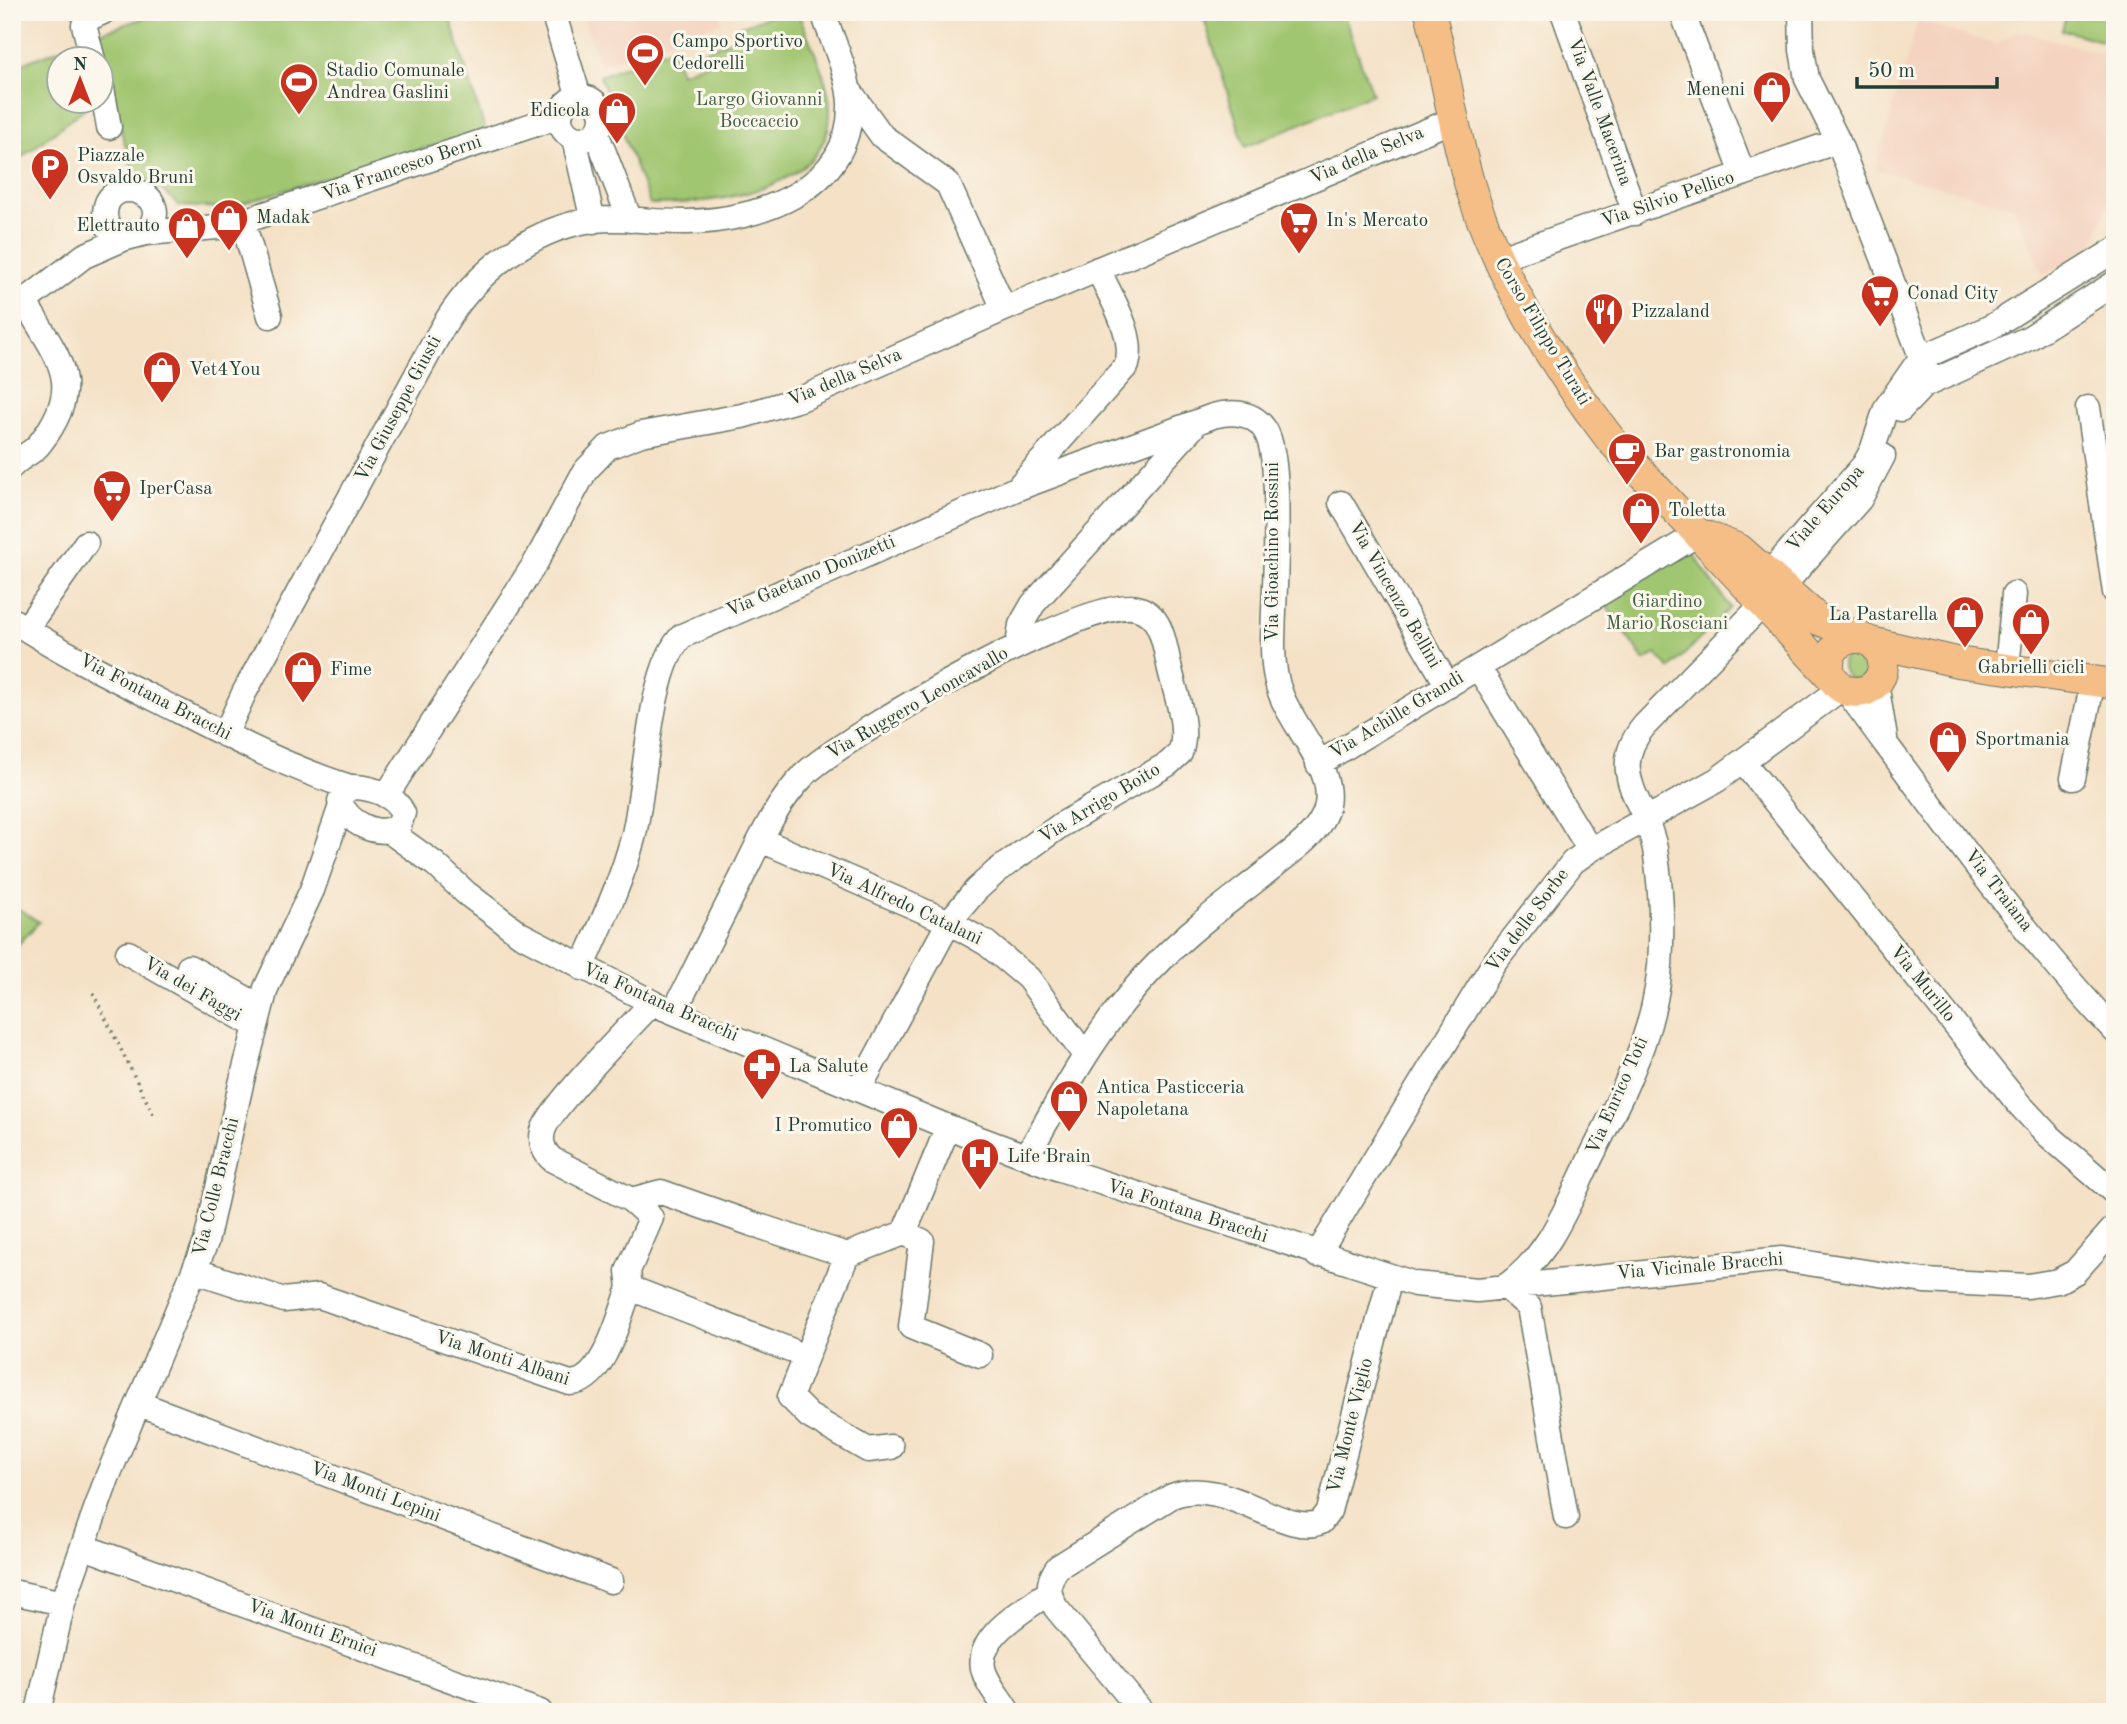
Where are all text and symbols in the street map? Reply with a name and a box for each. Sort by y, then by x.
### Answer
sports icon: Campo Sportivo Cedorelli [624,32,666,87]
place label: Campo Sportivo Cedorelli [672,33,803,74]
street label: Via Valle Macerina [1563,36,1635,189]
north arrow [46,46,116,116]
scale bar [1857,46,1997,90]
text: N [73,56,88,75]
sports icon: Stadio Comunale Andrea Gaslini [278,61,320,116]
text: 50 m [1868,61,1915,82]
place label: Stadio Comunale Andrea Gaslini [326,62,465,103]
shop icon: Meneni [1751,69,1793,124]
place label: Meneni [1686,81,1745,100]
shop icon: Edicola [596,90,638,145]
park label: Largo Giovanni Boccaccio [696,91,822,132]
place label: Edicola [530,102,591,121]
street label: Via della Selva [1307,123,1427,189]
street label: Via Francesco Berni [320,133,484,205]
parking icon: Piazzale Osvaldo Bruni [29,146,71,201]
place label: Piazzale Osvaldo Bruni [77,147,194,188]
street label: Via Silvio Pellico [1599,168,1737,232]
shop icon: Madak [208,197,250,252]
supermarket icon: In's Mercato [1278,200,1320,255]
shop icon: Elettrauto [166,205,208,260]
place label: Madak [256,209,311,228]
place label: In's Mercato [1326,212,1428,231]
place label: Elettrauto [76,217,160,236]
street label: Corso Filippo Turati [1491,255,1593,409]
supermarket icon: Conad City [1859,273,1901,328]
place label: Conad City [1907,285,1999,304]
restaurant icon: Pizzaland [1583,291,1625,346]
place label: Pizzaland [1631,303,1710,322]
street label: Via Giuseppe Giusti [353,333,445,485]
street label: Via della Selva [785,345,905,411]
shop icon: Vet4You [141,349,183,404]
place label: Vet4You [189,361,260,380]
cafe icon: Bar gastronomia [1606,431,1648,486]
place label: Bar gastronomia [1654,443,1791,462]
street label: Via Gioachino Rossini [1264,462,1283,642]
street label: Viale Europa [1784,462,1869,556]
supermarket icon: IperCasa [91,468,133,523]
place label: IperCasa [139,480,213,499]
shop icon: Toletta [1620,490,1662,545]
place label: Toletta [1668,502,1727,521]
street label: Via Vincenzo Bellini [1344,518,1444,672]
street label: Via Gaetano Donizetti [724,533,898,621]
park label: Giardino Mario Rosciani [1606,593,1728,634]
shop icon: La Pastarella [1944,594,1986,649]
shop icon: Gabrielli cicli [2010,601,2052,656]
place label: La Pastarella [1829,606,1939,625]
street label: Via Ruggero Leoncavallo [824,644,1012,764]
shop icon: Fime [282,649,324,704]
street label: Via Fontana Bracchi [76,651,234,745]
place label: Gabrielli cicli [1977,659,2085,678]
place label: Fime [330,661,372,680]
street label: Via Achille Grandi [1327,669,1467,763]
shop icon: Sportmania [1927,719,1969,774]
place label: Sportmania [1975,731,2070,750]
street label: Via Arrigo Boito [1036,760,1164,848]
street label: Via Traiana [1960,846,2036,936]
street label: Via Alfredo Catalani [823,861,985,949]
street label: Via delle Sorbe [1483,866,1573,976]
street label: Via Murillo [1886,942,1958,1026]
street label: Via dei Faggi [140,954,244,1026]
street label: Via Fontana Bracchi [579,960,741,1046]
street label: Via Enrico Toti [1584,1034,1652,1158]
pharmacy icon: La Salute [741,1046,783,1101]
place label: La Salute [789,1058,868,1077]
shop icon: Antica Pasticceria Napoletana [1048,1078,1090,1133]
place label: Antica Pasticceria Napoletana [1096,1079,1245,1120]
shop icon: I Promutico [878,1105,920,1160]
street label: Via Colle Bracchi [191,1116,243,1258]
place label: I Promutico [774,1117,872,1136]
hospital icon: Life Brain [959,1136,1001,1191]
place label: Life Brain [1007,1148,1091,1167]
street label: Via Fontana Bracchi [1104,1177,1270,1247]
street label: Via Vicinale Bracchi [1616,1250,1784,1284]
street label: Via Monti Albani [432,1328,572,1390]
street label: Via Monte Viglio [1325,1356,1377,1496]
street label: Via Monti Lepini [307,1459,443,1527]
street label: Via Monti Ernici [245,1597,379,1661]

